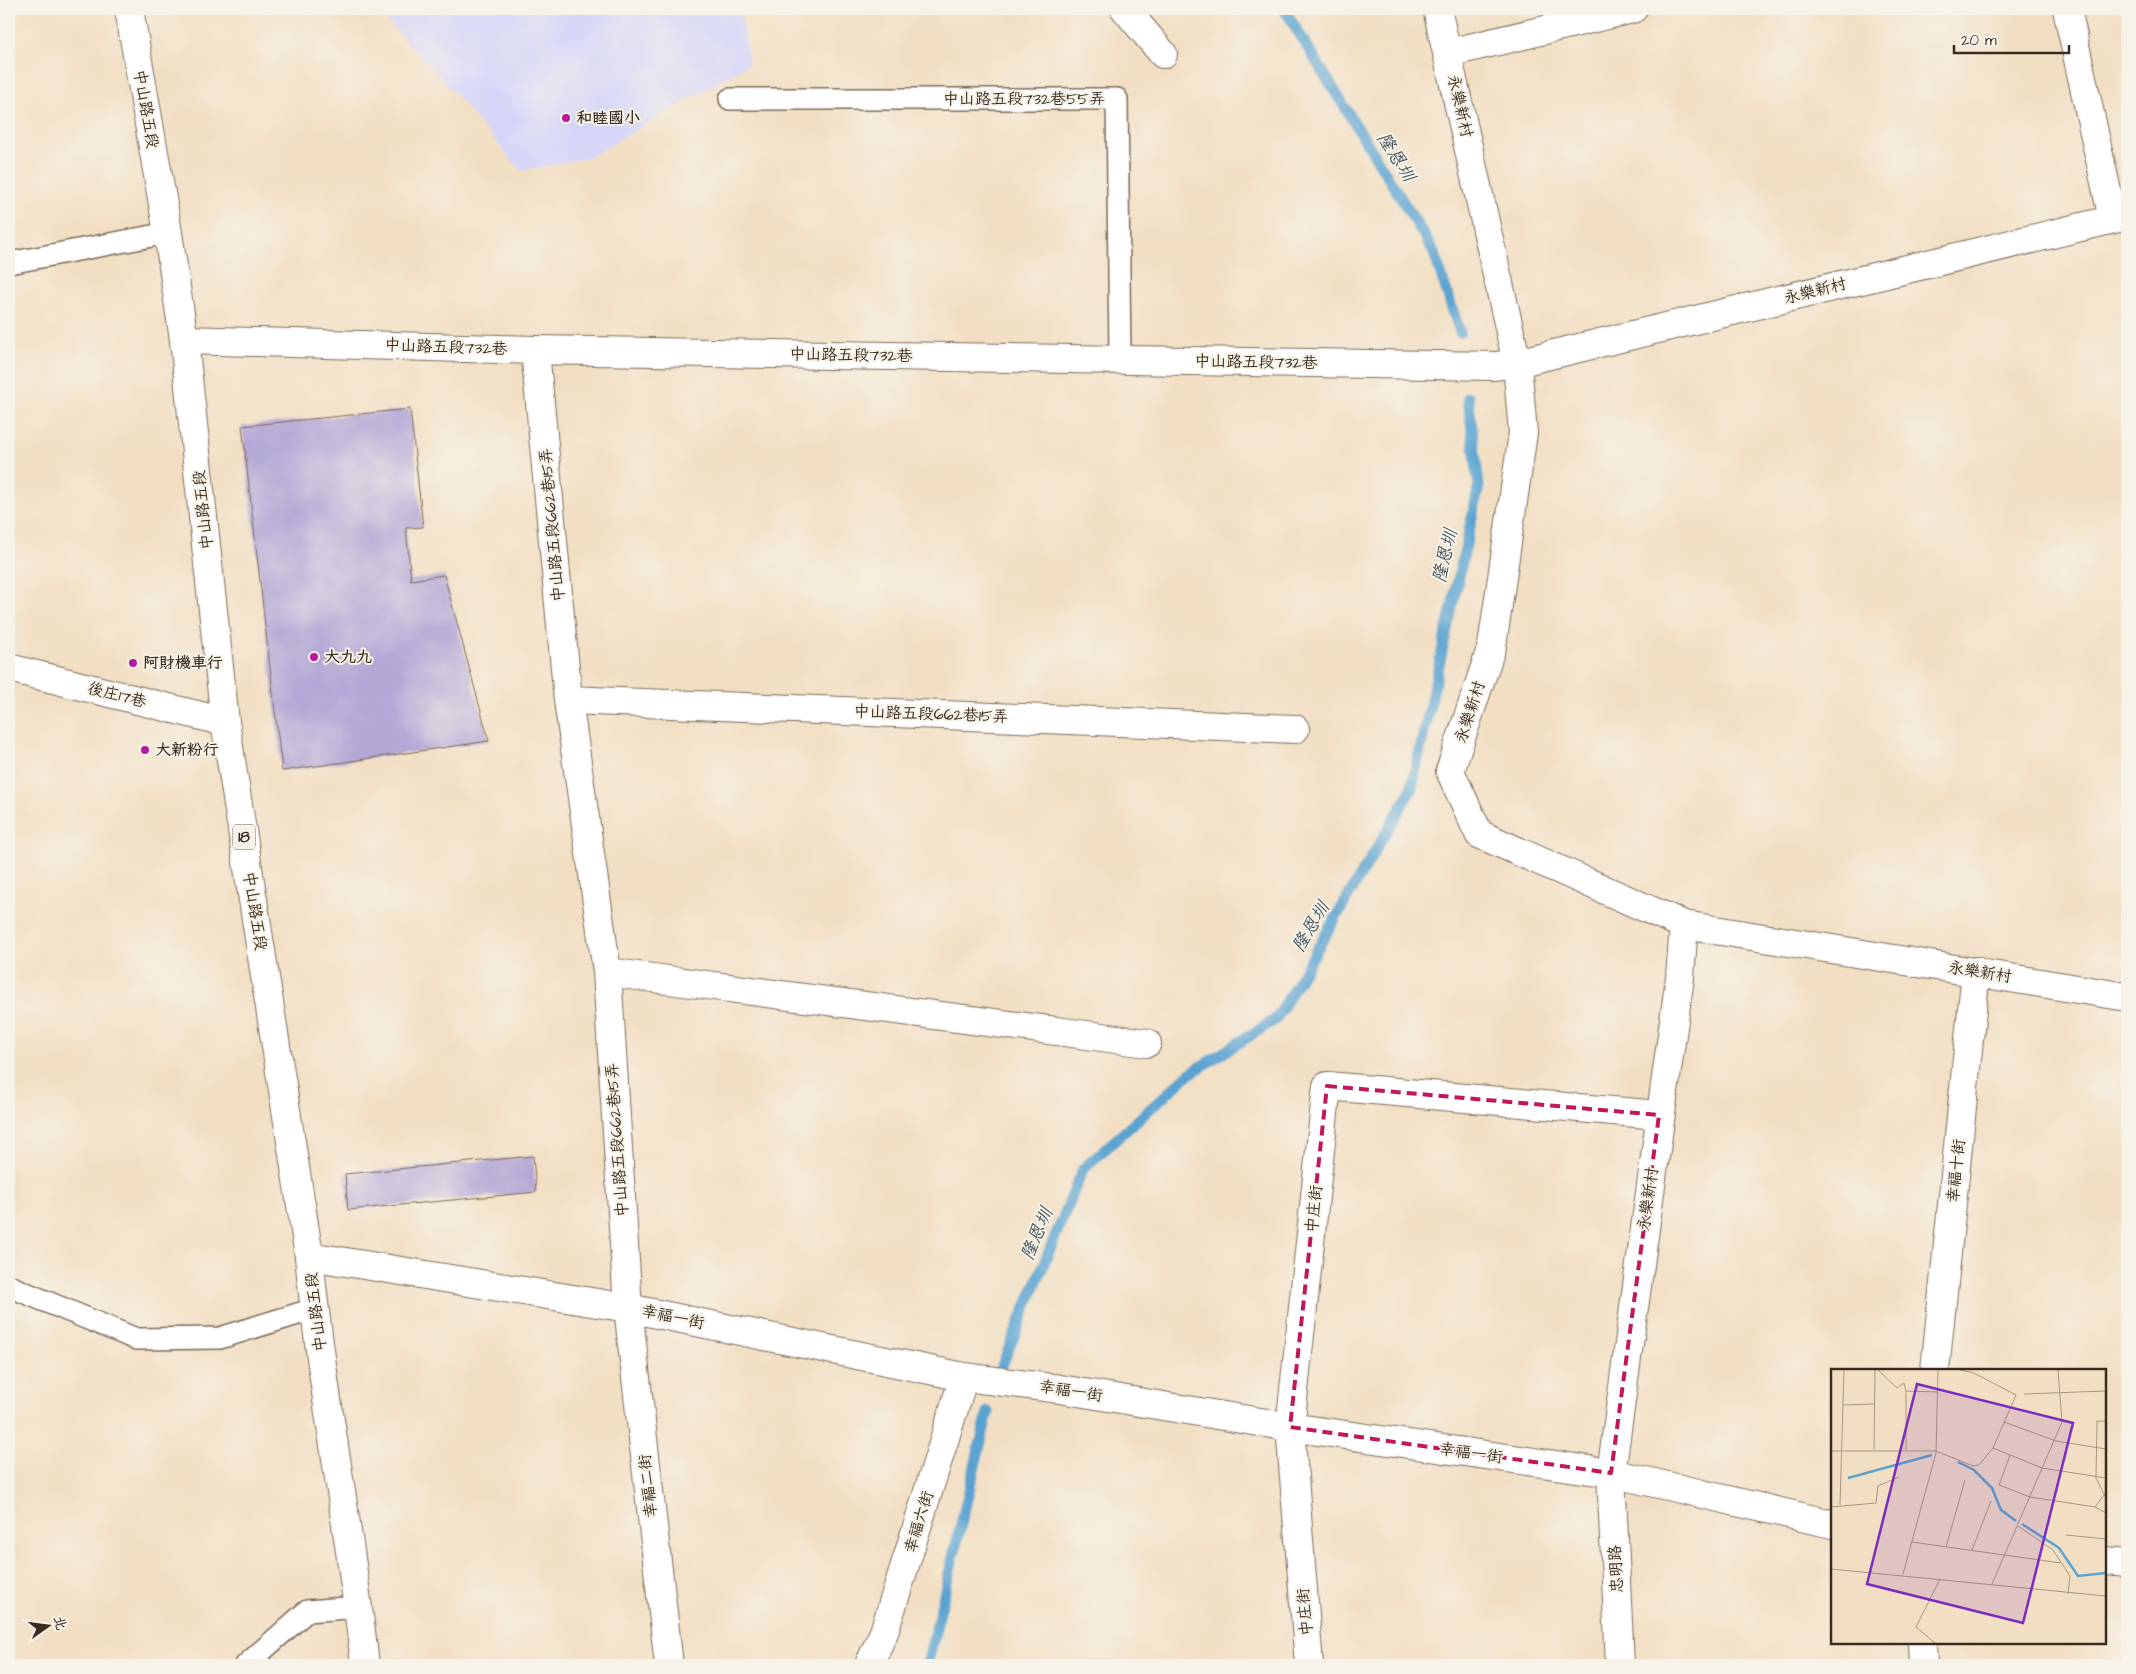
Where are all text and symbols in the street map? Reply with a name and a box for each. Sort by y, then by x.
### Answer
scale bar [1954,22,2068,54]
text: 20 m [1961,30,1997,51]
street label: 中山路五段 [128,68,164,150]
street label: 永樂新村 [1442,72,1478,140]
street label: 中山路五段732巷55弄 [943,88,1105,110]
place label: 和睦國小 [576,107,640,129]
marker: 和睦國小 [560,112,572,124]
water label: 隆恩圳 [1371,127,1422,188]
street label: 永樂新村 [1781,273,1849,309]
street label: 中山路五段732巷 [384,334,508,360]
street label: 中山路五段732巷 [789,343,913,367]
street label: 中山路五段732巷 [1194,350,1318,374]
street label: 中山路五段662巷15弄 [534,447,570,603]
street label: 中山路五段 [188,469,218,551]
water label: 隆恩圳 [1427,525,1464,585]
place label: 大九九 [324,646,372,668]
marker: 大九九 [308,651,320,663]
place label: 阿財機車行 [143,652,223,674]
marker: 阿財機車行 [127,657,139,669]
street label: 後庄17巷 [85,677,149,713]
street label: 永樂新村 [1450,678,1490,746]
street label: 中山路五段662巷15弄 [853,700,1009,728]
place label: 大新粉行 [155,739,219,761]
marker: 大新粉行 [139,744,151,756]
road number: 18 [233,824,255,850]
street label: 中山路五段 [238,870,272,952]
water label: 隆恩圳 [1286,896,1337,957]
street label: 永樂新村 [1947,956,2013,988]
street label: 中山路五段662巷15弄 [601,1062,633,1218]
street label: 幸福十街 [1942,1138,1970,1204]
street label: 永樂新村 [1633,1166,1663,1232]
street label: 中庄街 [1301,1184,1327,1234]
water label: 隆恩圳 [1015,1202,1060,1264]
street label: 中山路五段 [300,1271,332,1353]
street label: 幸福一街 [639,1300,707,1334]
inset map [1831,1369,2106,1644]
street label: 幸福一街 [1038,1375,1104,1407]
street label: 幸福一街 [1438,1438,1504,1468]
street label: 幸福二街 [634,1453,662,1519]
street label: 幸福六街 [899,1488,939,1556]
street label: 忠明路 [1604,1544,1628,1594]
street label: 中庄街 [1292,1587,1318,1637]
north arrow [22,1602,72,1652]
text: 北 [48,1614,71,1632]

